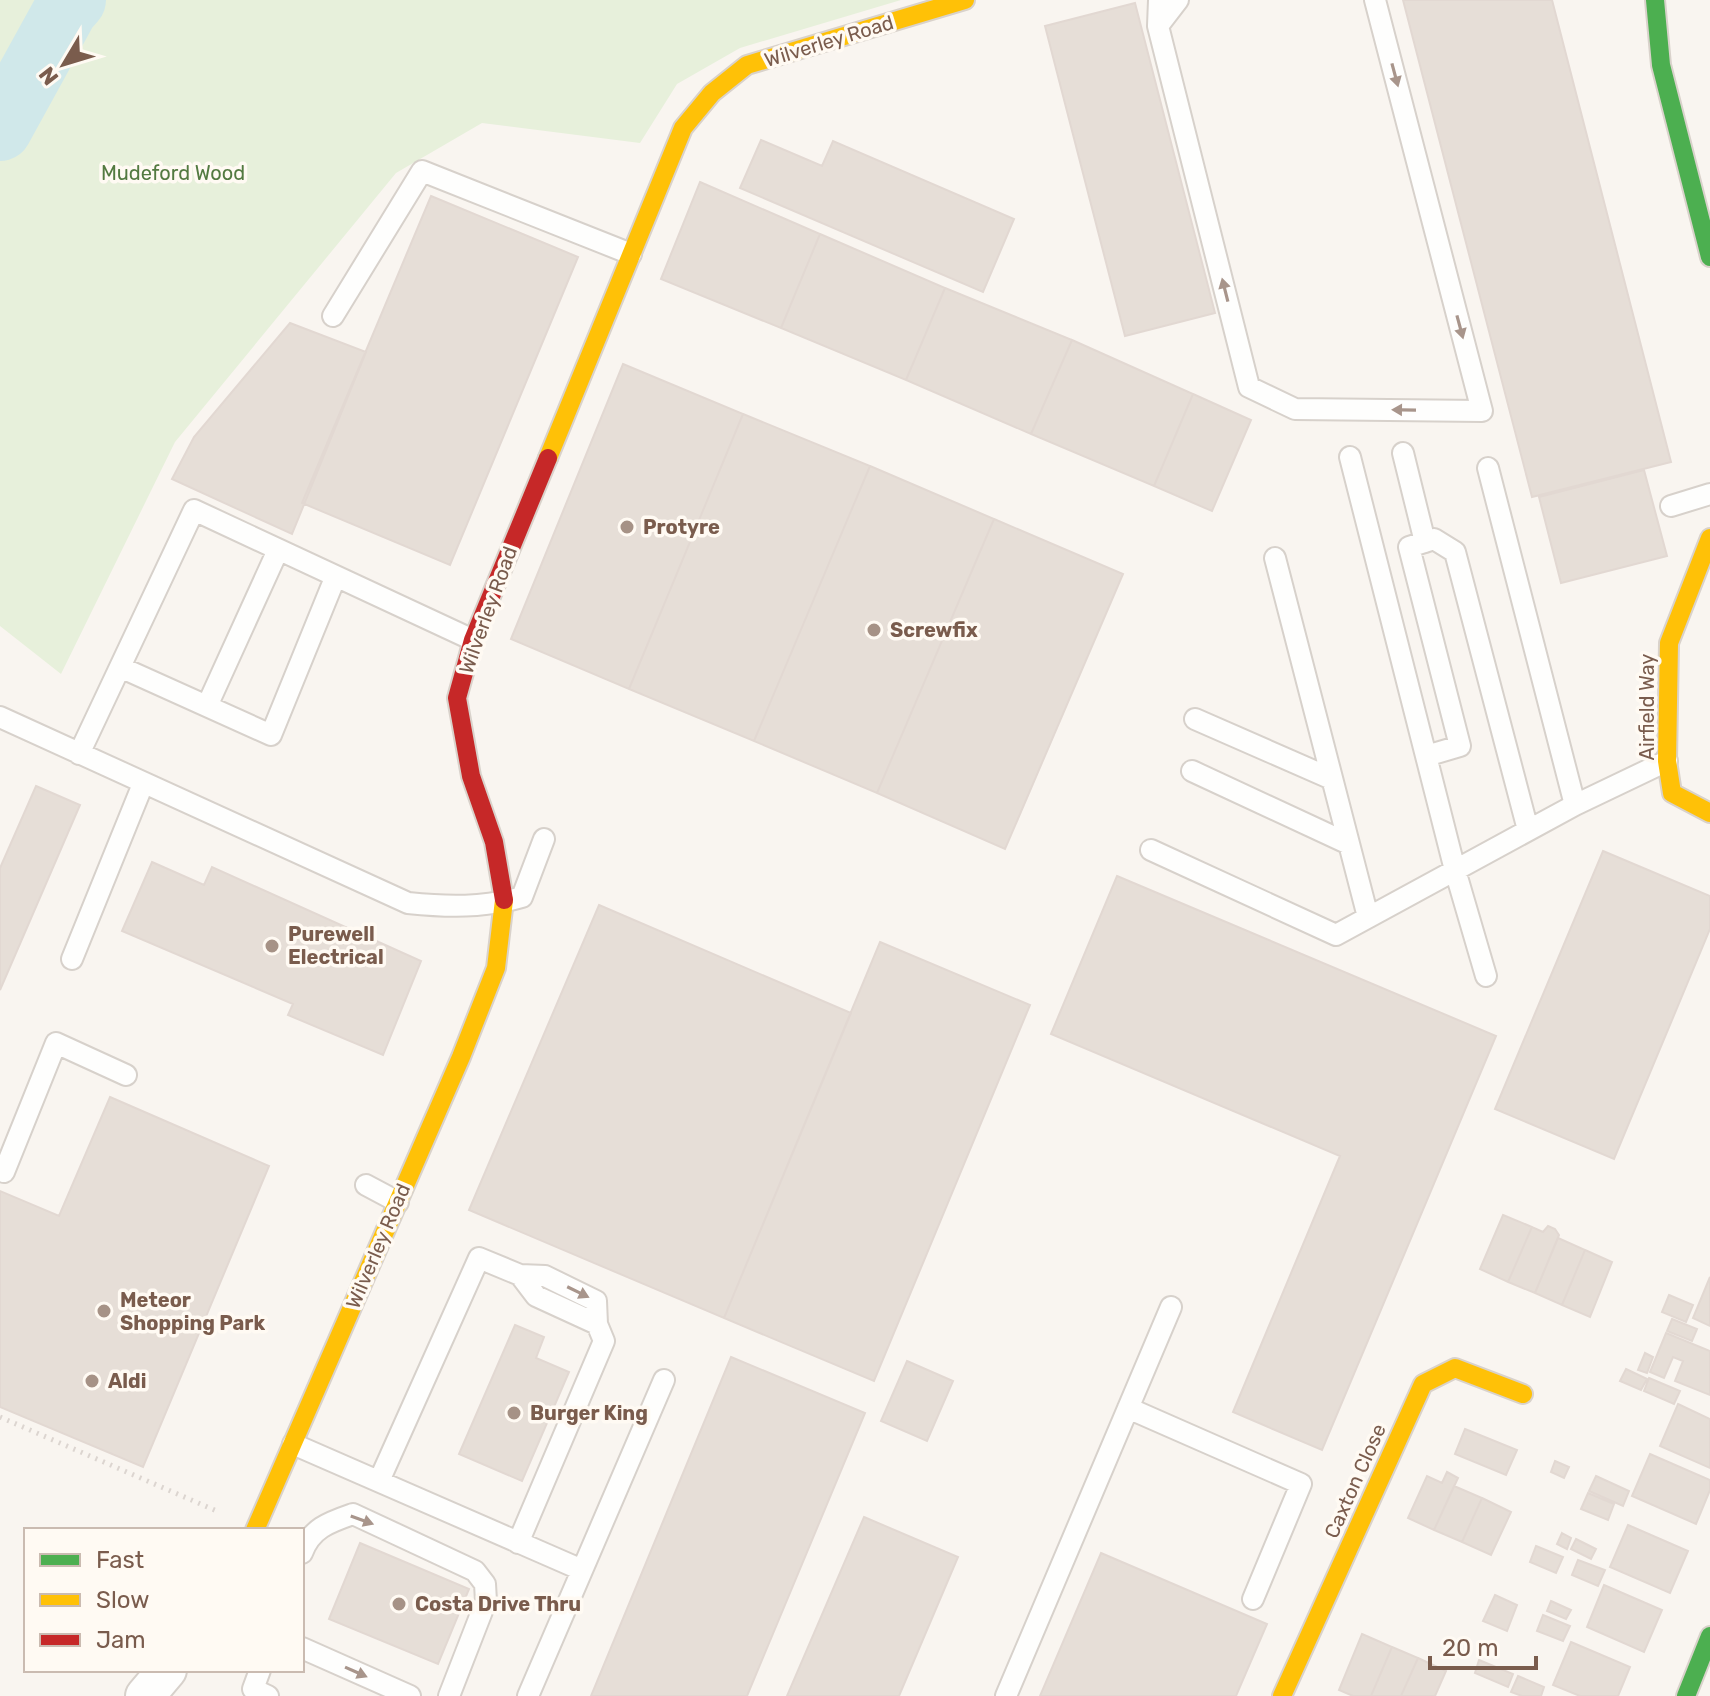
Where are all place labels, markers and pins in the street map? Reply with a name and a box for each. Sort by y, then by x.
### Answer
place label: Protyre [643,515,720,539]
marker: Protyre [618,518,636,536]
place label: Screwfix [890,618,978,642]
marker: Screwfix [865,621,883,639]
place label: Purewell Electrical [288,922,384,969]
marker: Purewell Electrical [263,937,281,955]
place label: Meteor Shopping Park [120,1288,265,1335]
marker: Meteor Shopping Park [95,1302,113,1320]
place label: Aldi [108,1369,146,1393]
marker: Aldi [83,1372,101,1390]
place label: Burger King [530,1401,648,1425]
marker: Burger King [505,1404,523,1422]
place label: Costa Drive Thru [415,1592,581,1616]
marker: Costa Drive Thru [390,1595,408,1613]

